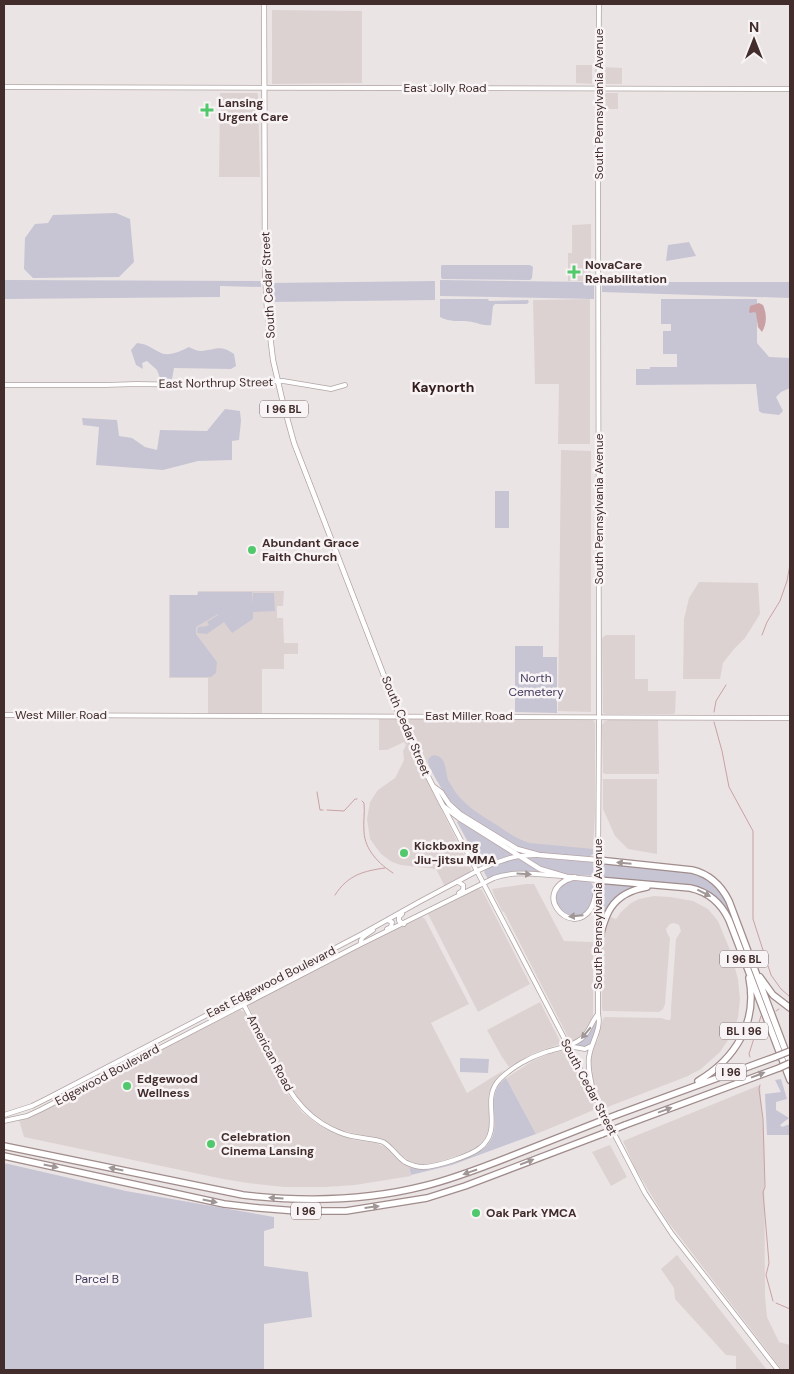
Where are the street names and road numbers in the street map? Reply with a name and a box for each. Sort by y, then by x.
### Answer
street label: South Pennsylvania Avenue [591,28,607,179]
street label: East Jolly Road [403,80,487,96]
street label: South Cedar Street [257,231,279,339]
street label: East Northrup Street [159,374,274,392]
road number: I 96 BL [260,400,308,418]
street label: South Pennsylvania Avenue [591,433,607,584]
street label: South Cedar Street [378,674,434,779]
street label: West Miller Road [15,707,107,723]
street label: East Miller Road [425,708,513,724]
street label: South Pennsylvania Avenue [590,838,606,989]
street label: East Edgewood Boulevard [204,942,338,1022]
road number: I 96 BL [720,951,768,968]
street label: American Road [243,1012,297,1094]
road number: BL I 96 [720,1022,768,1040]
street label: South Cedar Street [557,1036,621,1138]
street label: Edgewood Boulevard [52,1041,162,1109]
road number: I 96 [716,1064,746,1080]
road number: I 96 [291,1202,321,1220]

